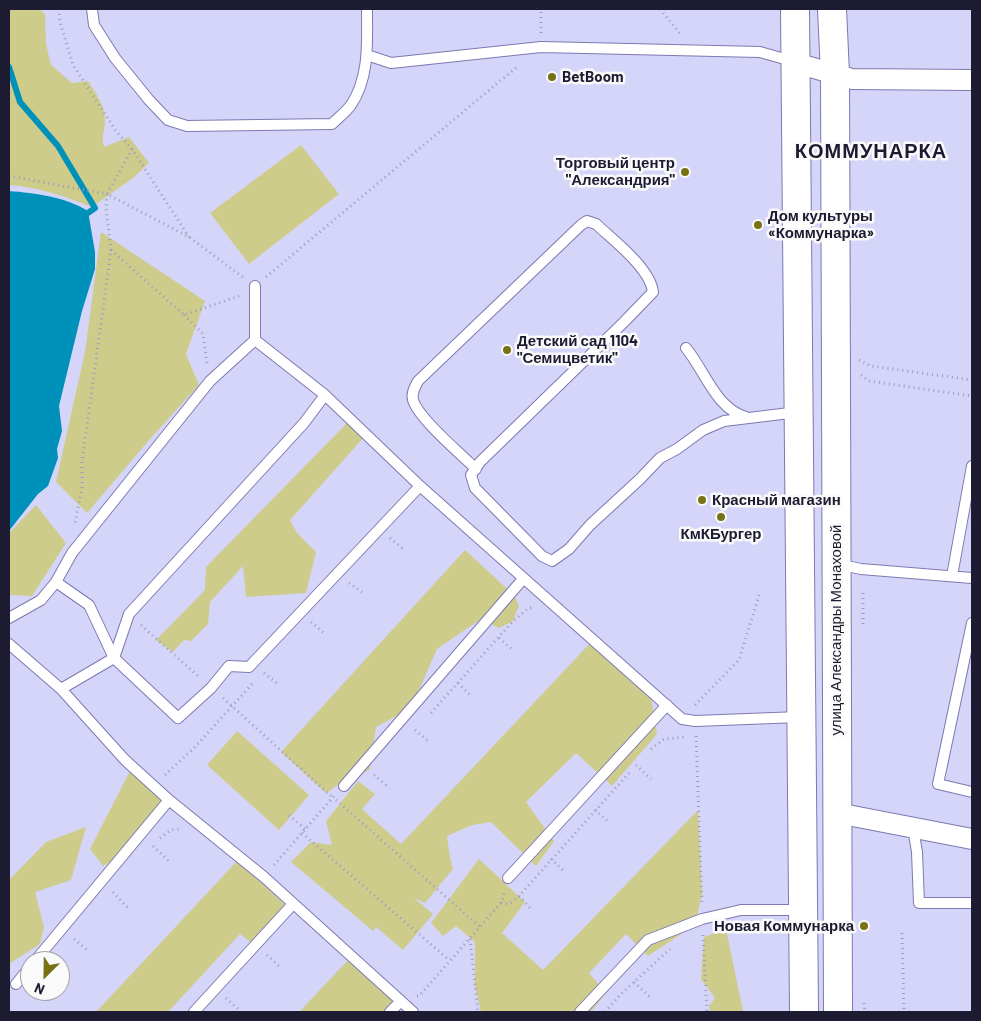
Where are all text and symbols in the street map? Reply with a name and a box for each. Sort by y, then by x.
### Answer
place label: BetBoom [562,68,624,86]
marker: BetBoom [546,71,558,83]
district label: КОММУНАРКА [794,139,948,163]
place label: Торговый центр "Александрия" [556,154,675,189]
marker: Торговый центр "Александрия" [679,166,691,178]
place label: Дом культуры «Коммунарка» [768,207,874,242]
marker: Дом культуры «Коммунарка» [752,219,764,231]
place label: Детский сад 1104 "Семицветик" [517,332,638,367]
marker: Детский сад 1104 "Семицветик" [501,344,513,356]
place label: Красный магазин [712,491,841,509]
marker: Красный магазин [696,494,708,506]
marker: КмКБургер [715,511,727,523]
place label: КмКБургер [680,525,762,543]
street label: улица Александры Монаховой [827,525,845,735]
place label: Новая Коммунарка [714,917,854,935]
marker: Новая Коммунарка [858,920,870,932]
north arrow [20,951,70,1001]
text: N [32,980,47,999]

